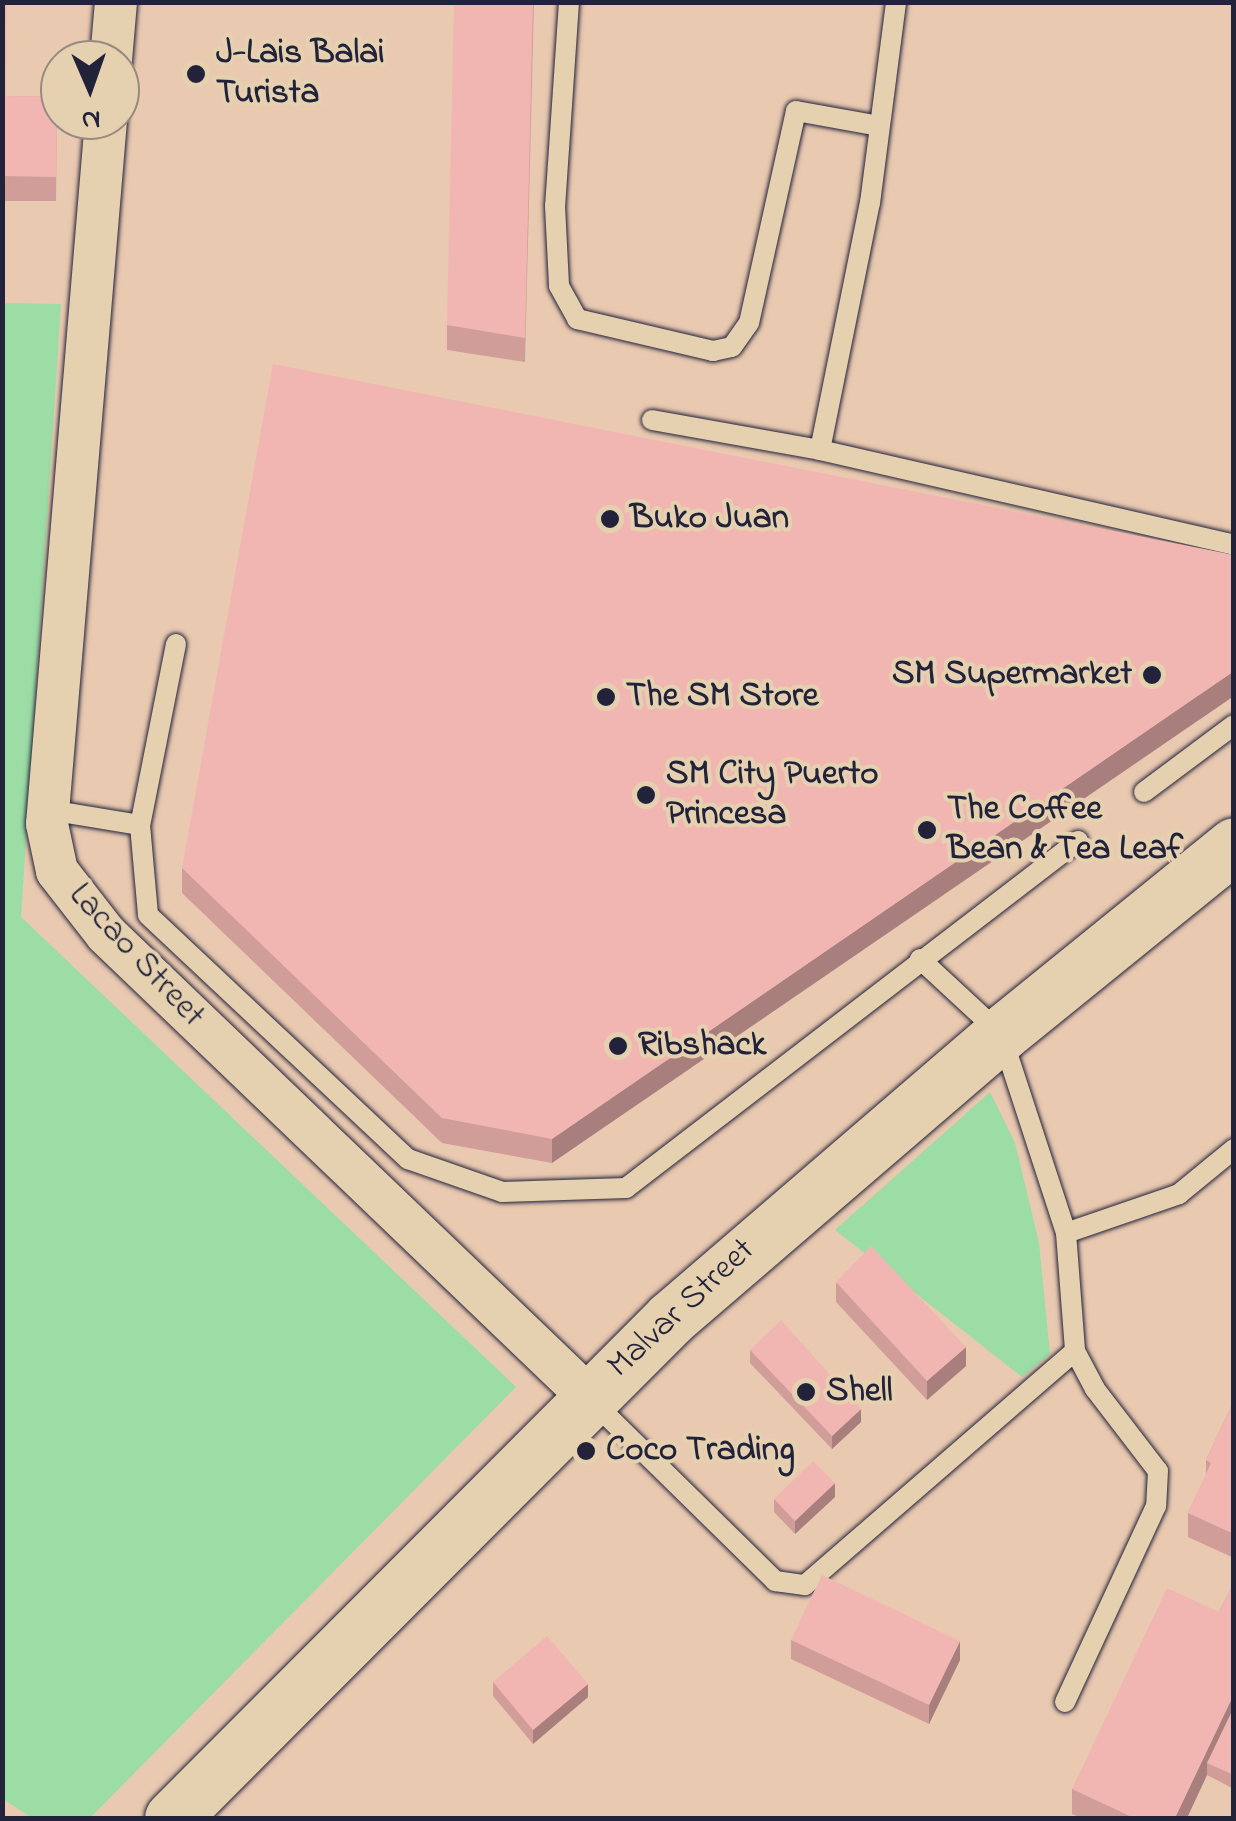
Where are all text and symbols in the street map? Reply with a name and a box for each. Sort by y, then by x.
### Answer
place label: J-Lais Balai Turista [216,33,384,115]
north arrow [40,40,140,140]
marker: J-Lais Balai Turista [185,63,207,85]
text: N [81,98,101,139]
place label: Buko Juan [630,498,789,540]
marker: Buko Juan [599,508,621,530]
place label: SM Supermarket [892,654,1132,696]
marker: SM Supermarket [1141,664,1163,686]
place label: The SM Store [626,676,819,718]
marker: The SM Store [595,686,617,708]
place label: SM City Puerto Princesa [666,754,879,836]
marker: SM City Puerto Princesa [635,784,657,806]
place label: The Coffee Bean & Tea Leaf [947,789,1183,871]
marker: The Coffee Bean & Tea Leaf [916,819,938,841]
street label: Lacao Street [59,875,213,1037]
place label: Ribshack [638,1025,766,1067]
marker: Ribshack [607,1035,629,1057]
street label: Malvar Street [600,1230,764,1388]
place label: Shell [826,1371,893,1413]
marker: Shell [795,1381,817,1403]
place label: Coco Trading [606,1430,795,1472]
marker: Coco Trading [575,1440,597,1462]

